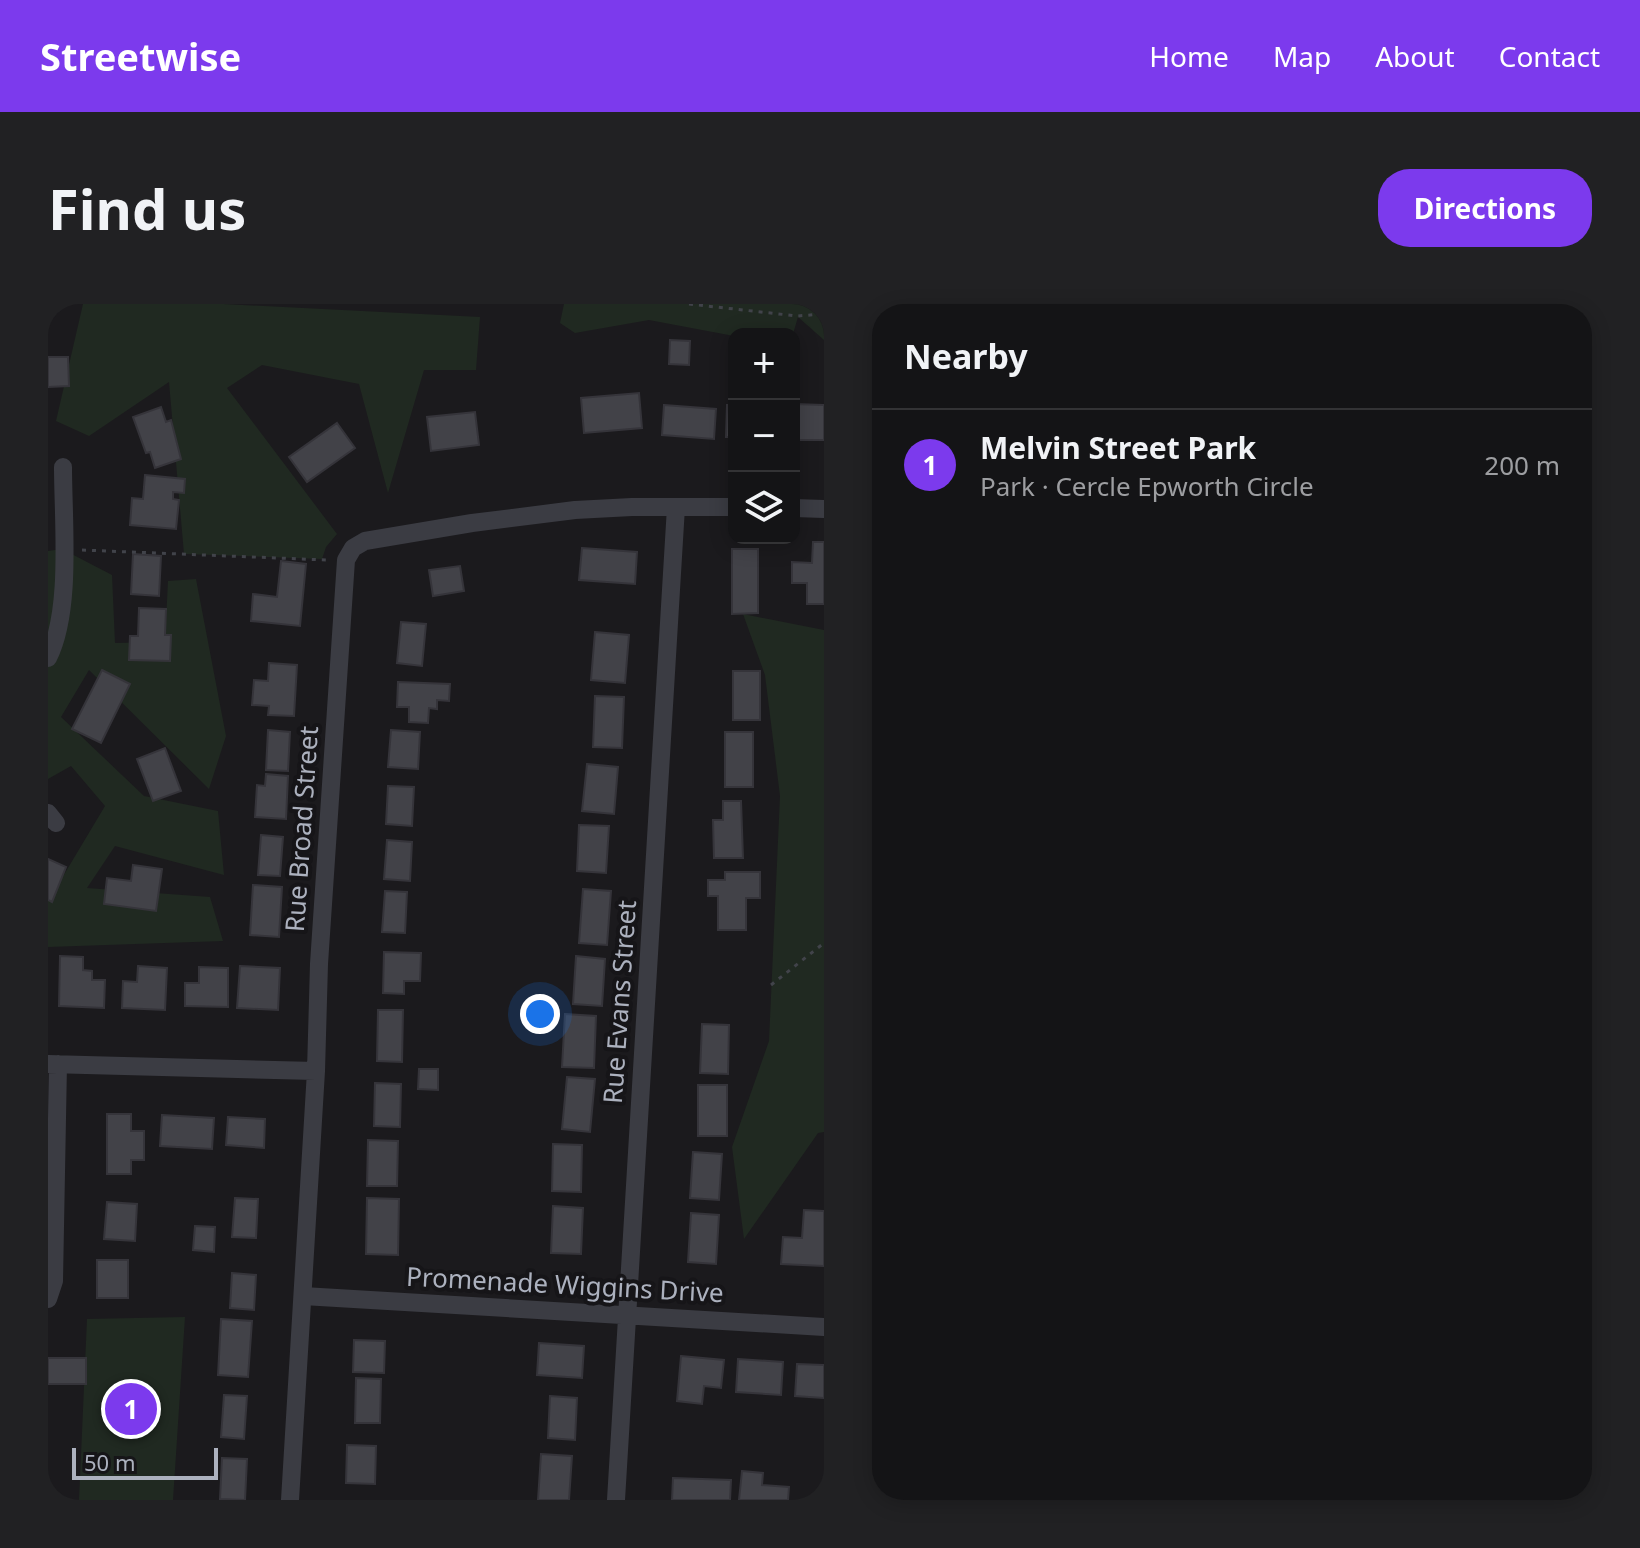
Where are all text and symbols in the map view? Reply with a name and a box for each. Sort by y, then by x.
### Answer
text: Streetwise [40,30,241,82]
text: Home [1149,37,1229,75]
text: Map [1273,37,1331,75]
text: About [1375,37,1455,75]
text: Contact [1499,37,1600,75]
button: Directions [1378,169,1592,247]
text: Find us [48,170,246,246]
map controls [728,328,800,544]
button: + [728,328,800,400]
text: Nearby [904,333,1028,379]
button: − [728,400,800,472]
text: Melvin Street Park [980,427,1256,468]
text: 1 [923,447,937,483]
text: 200 m [1484,447,1560,483]
text: Park · Cercle Epworth Circle [980,468,1314,504]
button: layers [728,472,800,544]
street label: Rue Broad Street [276,725,326,933]
street label: Rue Evans Street [594,899,644,1105]
your location [520,994,560,1034]
street label: Promenade Wiggins Drive [405,1258,725,1310]
pin: 1 [105,1379,157,1439]
scale bar [72,1444,218,1480]
text: 50 m [84,1447,135,1477]

